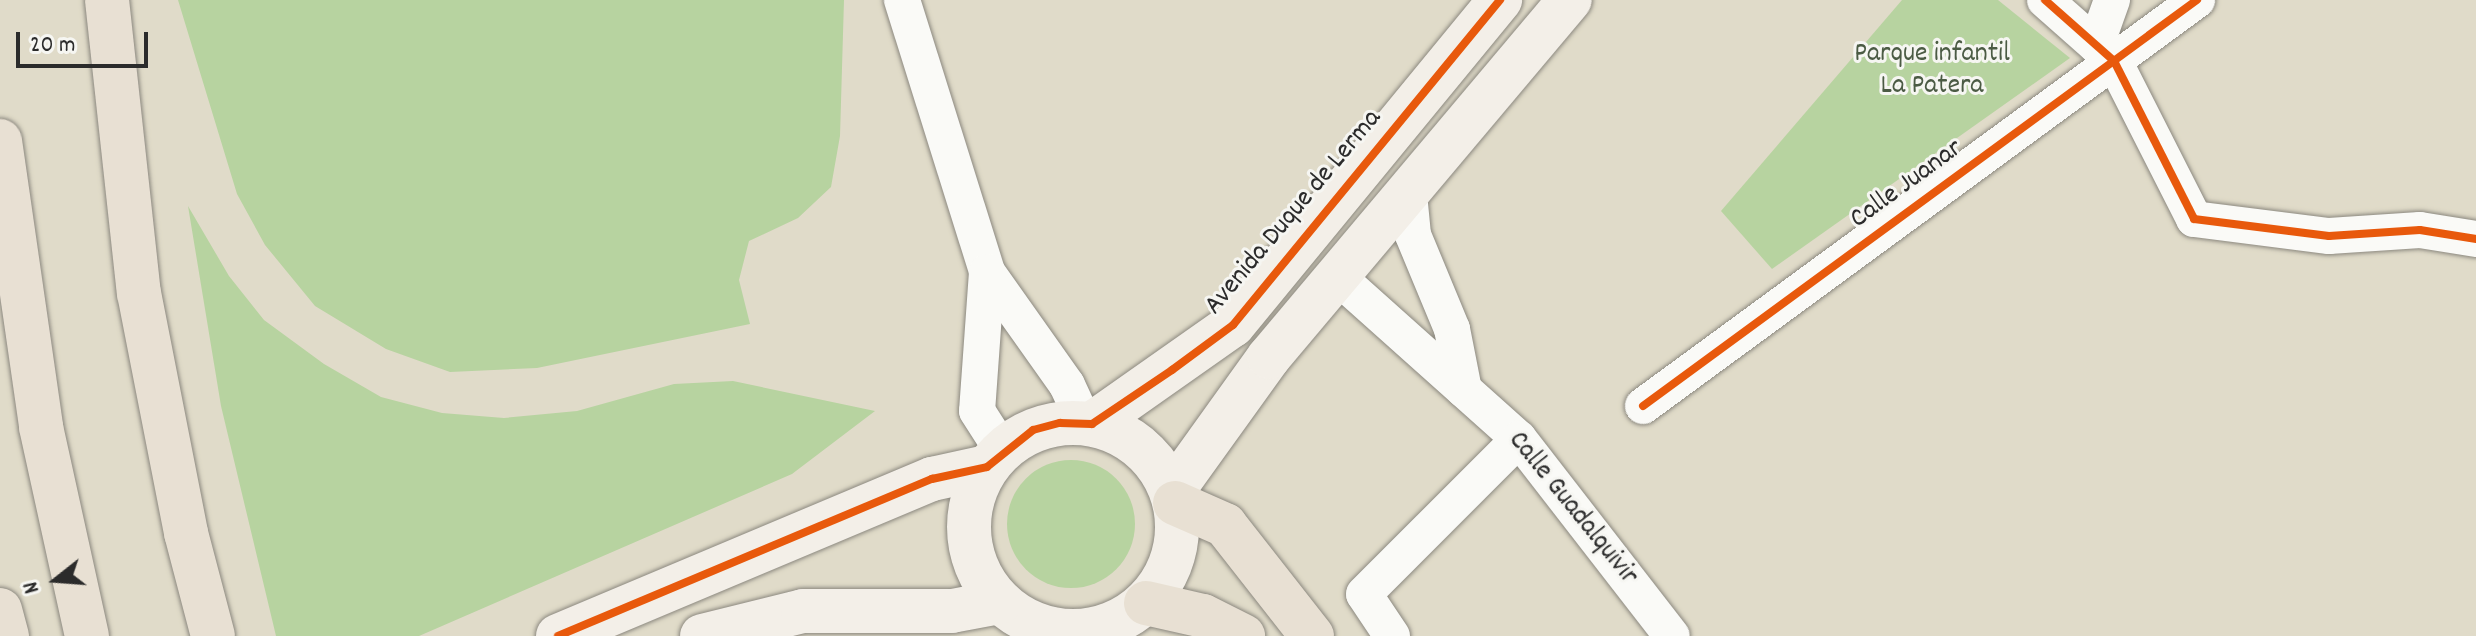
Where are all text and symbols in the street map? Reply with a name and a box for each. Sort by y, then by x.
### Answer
scale bar [20,16,152,66]
text: 20 m [30,29,76,63]
park label: Parque infantil La Patera [1854,38,2010,104]
street label: Avenida Duque de Lerma [1198,103,1390,323]
street label: Calle Juanar [1844,133,1970,237]
street label: Calle Guadalquivir [1500,425,1644,593]
north arrow [16,540,96,620]
text: N [16,577,49,597]

